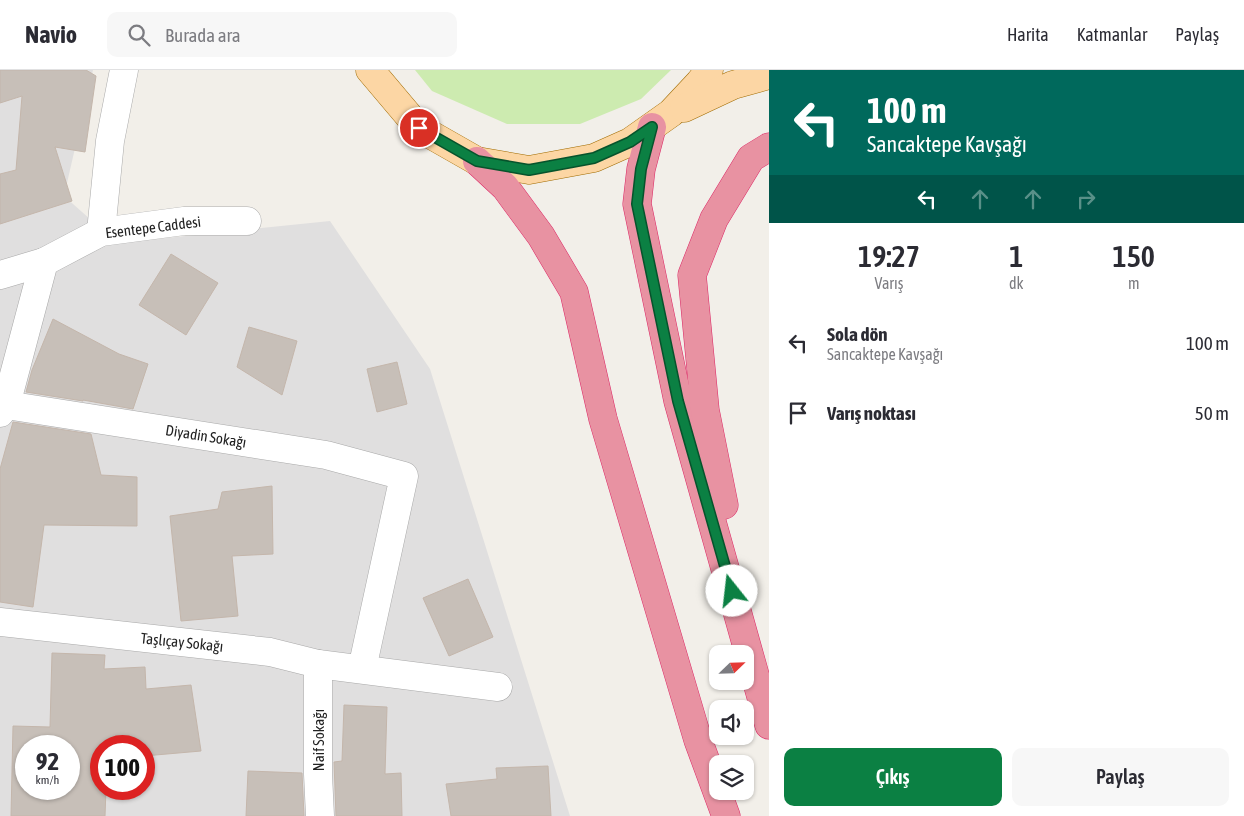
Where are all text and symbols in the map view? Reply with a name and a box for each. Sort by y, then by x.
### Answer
search box [107,12,457,57]
text: Navio [25,21,77,48]
icon: search [125,21,153,49]
text: Burada ara [165,24,241,46]
text: Harita [1007,24,1049,45]
text: Katmanlar [1077,24,1147,45]
text: Paylaş [1175,24,1219,45]
icon: left [784,90,849,155]
text: 100 m [867,90,946,130]
pin [398,107,440,149]
icon: arrive [405,114,433,142]
text: Sancaktepe Kavşağı [867,131,1027,157]
icon: left [913,185,941,213]
icon: ahead [966,185,994,213]
icon: ahead [1019,185,1047,213]
icon: right [1072,185,1100,213]
street label: Esentepe Caddesi [104,213,202,241]
text: 19:27 [858,239,920,273]
text: 1 [1009,239,1023,273]
text: 150 [1113,239,1155,273]
text: Varış [875,274,903,292]
text: dk [1009,274,1024,292]
text: m [1128,274,1140,292]
text: Sola dön [827,323,888,345]
icon: left [784,329,812,357]
text: 100 m [1186,332,1229,354]
text: Sancaktepe Kavşağı [827,345,943,363]
icon: arrive [784,399,812,427]
text: Varış noktası [827,402,916,424]
text: 50 m [1195,402,1229,424]
street label: Diyadin Sokağı [164,421,248,451]
position arrow [705,564,757,616]
street label: Taşlıçay Sokağı [140,629,224,655]
north arrow [709,645,754,690]
map controls [709,645,754,800]
button: sound [709,700,754,745]
street label: Naif Sokağı [310,709,327,771]
speed limit sign: 100 [90,735,155,800]
text: 92 [36,747,59,775]
button: Çıkış [784,748,1002,806]
button: Paylaş [1012,748,1229,806]
button: layers [709,755,754,800]
text: km/h [36,773,59,787]

